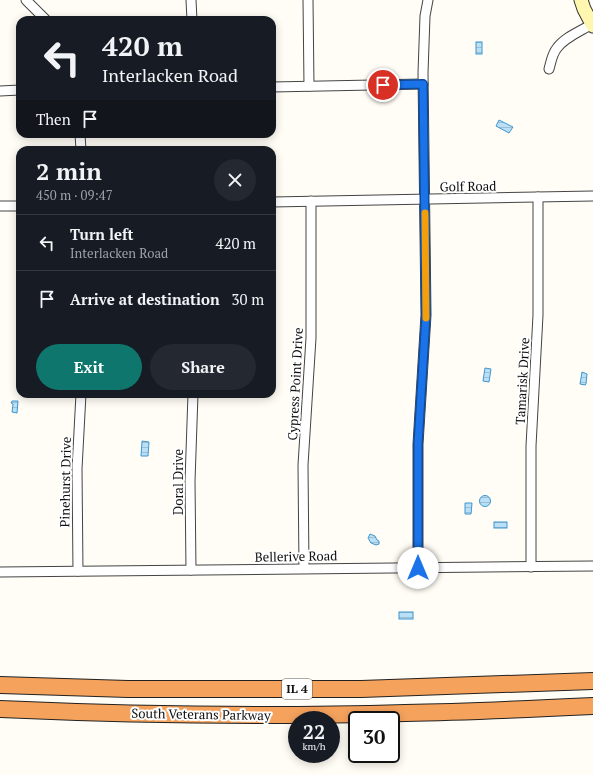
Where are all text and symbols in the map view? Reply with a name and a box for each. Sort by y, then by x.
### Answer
text: 420 m [102,27,183,64]
icon: left [36,32,88,84]
text: Interlacken Road [102,63,238,87]
pin [366,68,400,102]
icon: arrive [372,74,394,96]
icon: arrive [79,108,101,130]
text: Then [36,109,71,129]
text: 2 min [36,155,102,187]
button: close [214,159,256,201]
street label: Golf Road [440,177,496,195]
text: 450 m · 09:47 [36,186,113,204]
text: Turn left [70,224,134,244]
icon: left [36,232,58,254]
text: 420 m [215,233,256,253]
text: Interlacken Road [70,244,168,262]
icon: arrive [36,288,58,310]
text: Arrive at destination [70,289,220,309]
text: 30 m [232,289,264,309]
street label: Cypress Point Drive [283,327,307,441]
street label: Tamarisk Drive [511,337,533,425]
button: Exit [36,344,142,390]
button: Share [150,344,256,390]
street label: Pinehurst Drive [55,437,75,527]
street label: Doral Drive [169,449,187,515]
street label: Bellerive Road [254,546,338,566]
position arrow [397,547,439,589]
road number: IL 4 [282,679,312,699]
street label: South Veterans Parkway [131,704,271,724]
speed limit sign: 30 [348,711,400,763]
text: 22 [303,718,325,745]
text: km/h [302,740,326,753]

